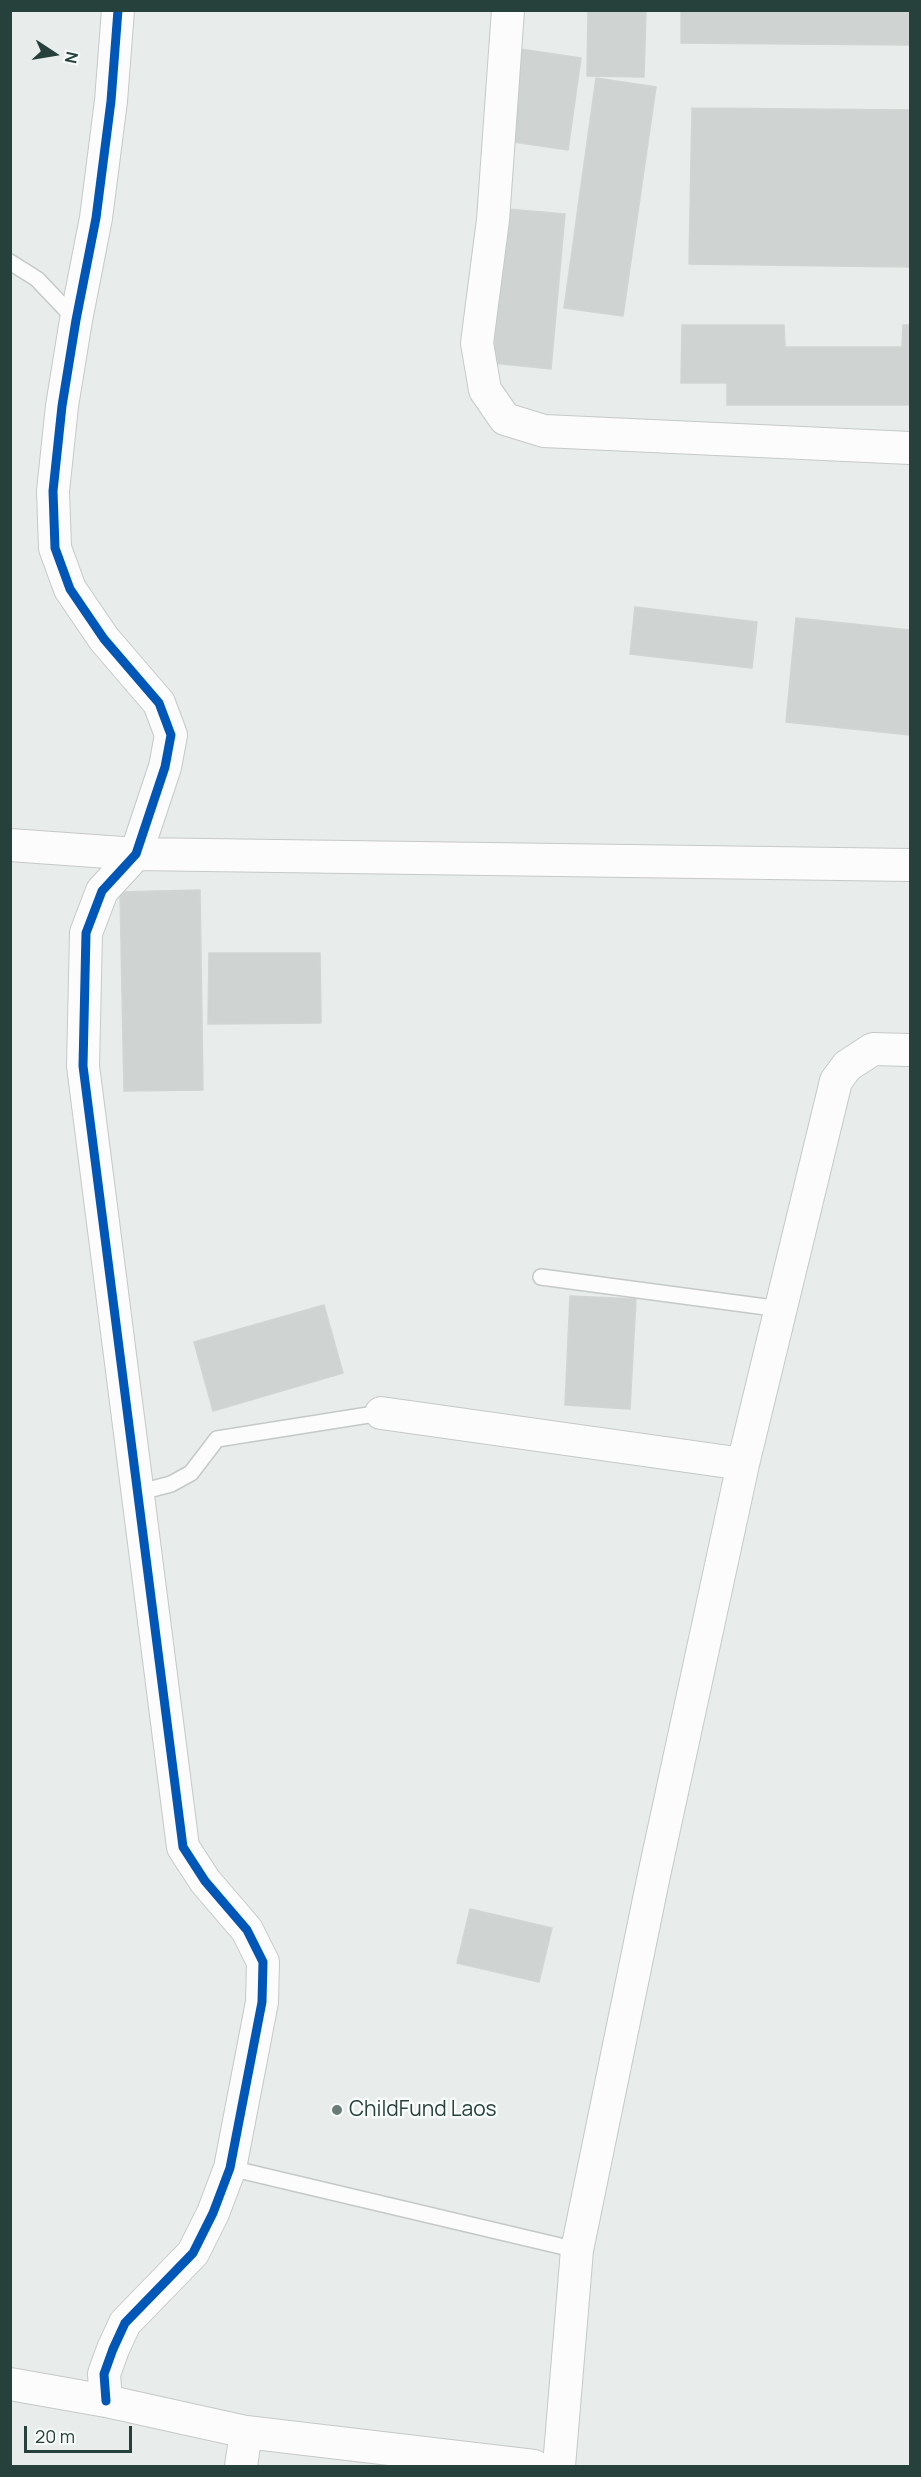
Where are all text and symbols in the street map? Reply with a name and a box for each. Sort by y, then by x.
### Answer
north arrow [24,24,84,84]
text: N [60,50,84,66]
place label: ChildFund Laos [349,2097,497,2123]
marker: ChildFund Laos [330,2103,344,2117]
scale bar [27,2414,135,2452]
text: 20 m [35,2424,75,2448]

